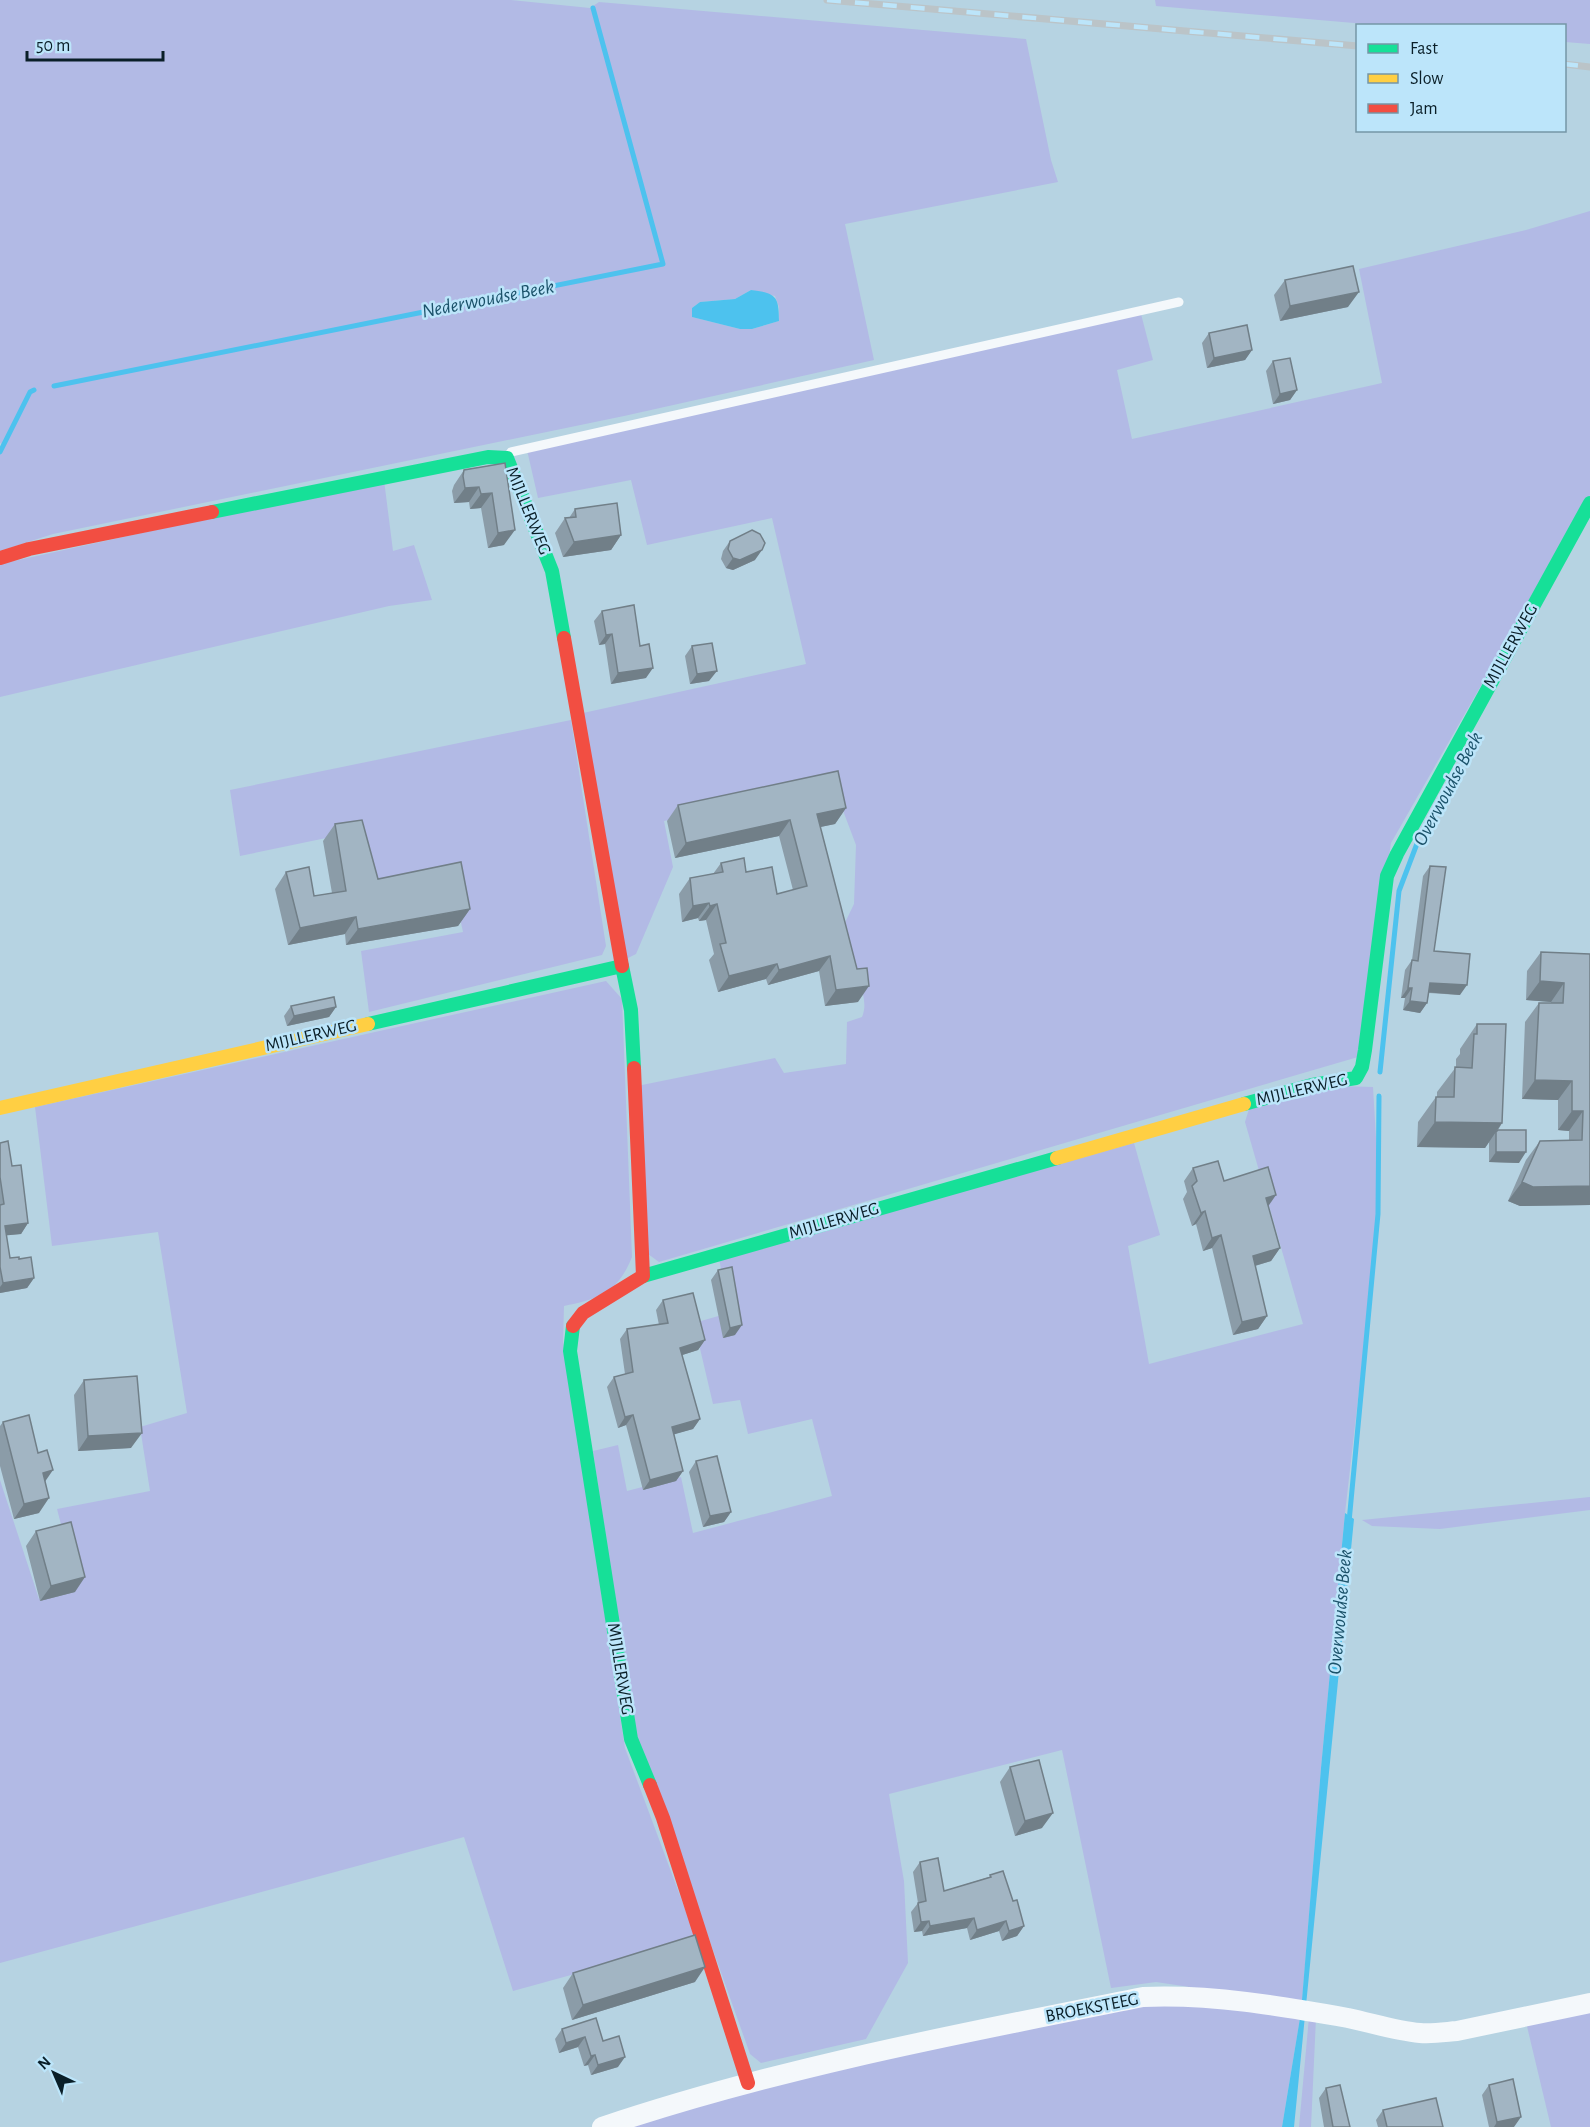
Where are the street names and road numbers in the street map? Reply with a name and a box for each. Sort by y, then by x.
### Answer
street label: MIJLLERWEG [502,464,554,558]
street label: MIJLLERWEG [1481,601,1541,691]
street label: MIJLLERWEG [264,1017,358,1055]
street label: MIJLLERWEG [1255,1071,1349,1109]
street label: MIJLLERWEG [787,1200,881,1242]
street label: MIJLLERWEG [604,1622,636,1716]
street label: BROEKSTEEG [1044,1990,1140,2026]

